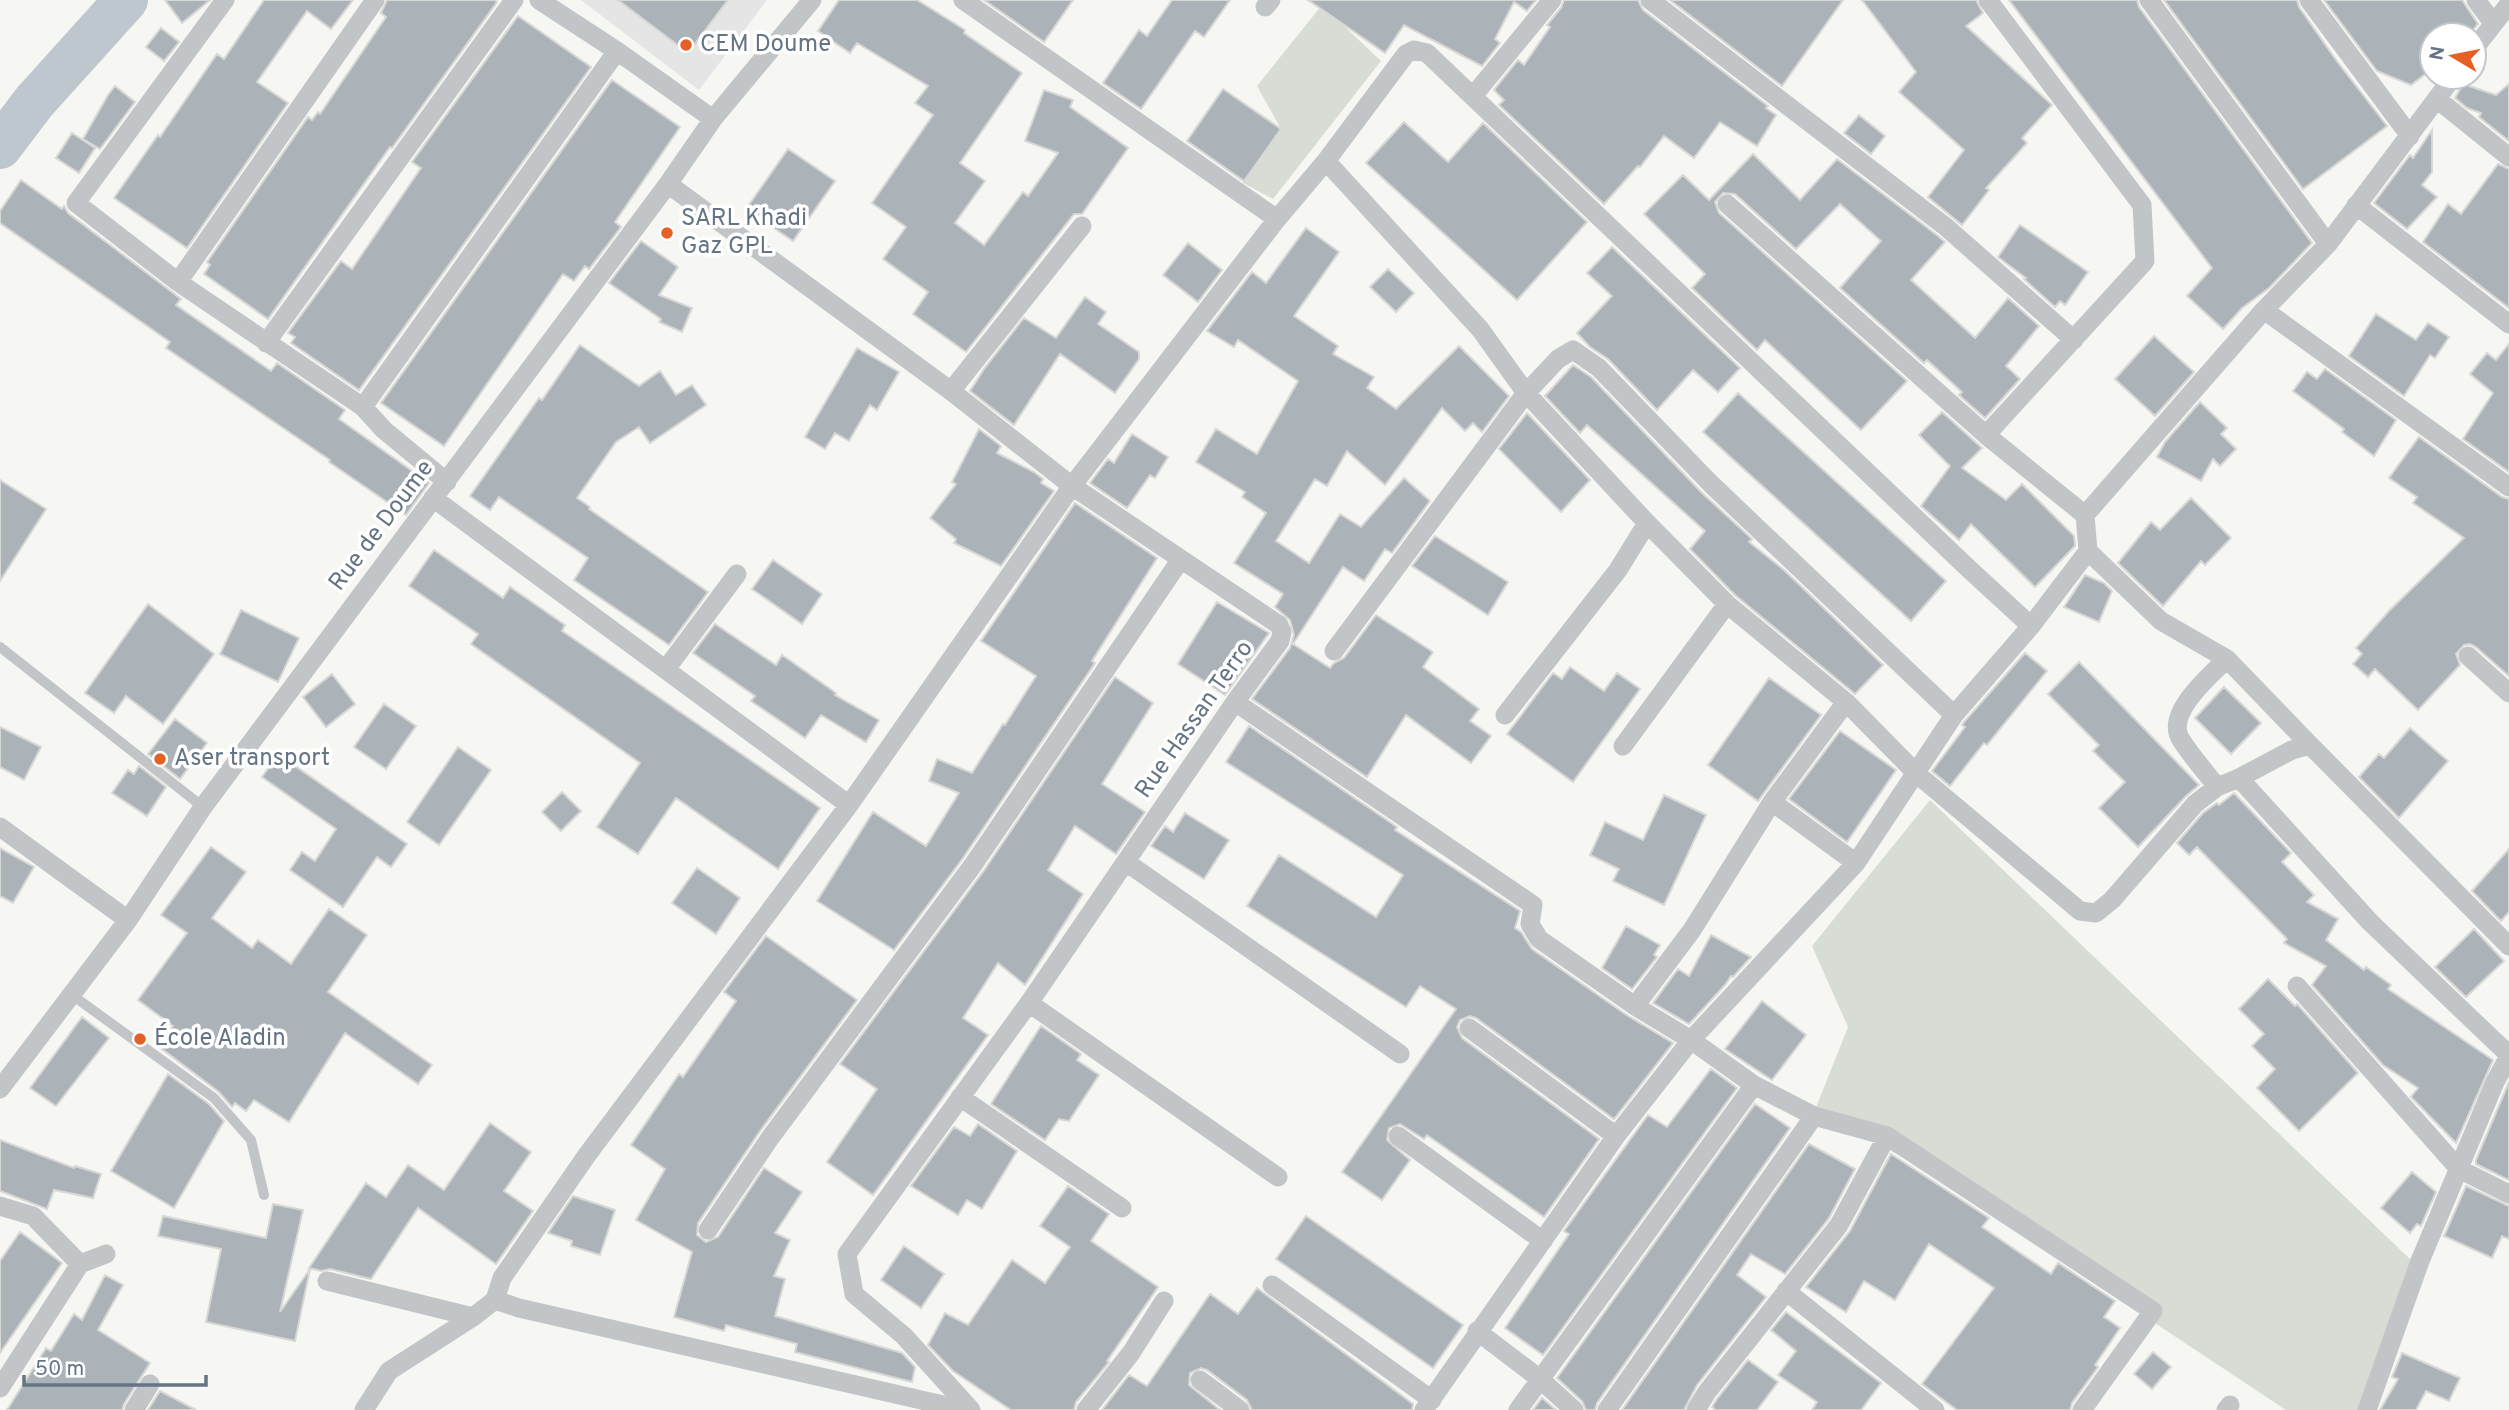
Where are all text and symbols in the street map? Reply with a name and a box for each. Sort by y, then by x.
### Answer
north arrow [2418,21,2488,91]
place label: CEM Doume [700,30,831,60]
marker: CEM Doume [678,37,694,53]
text: N [2425,45,2451,62]
place label: SARL Khadi Gaz GPL [681,204,807,262]
marker: SARL Khadi Gaz GPL [659,225,675,241]
street label: Rue de Doume [323,455,441,597]
street label: Rue Hassan Terro [1129,635,1261,805]
place label: Aser transport [174,744,330,774]
marker: Aser transport [152,751,168,767]
place label: École Aladin [154,1022,286,1054]
marker: École Aladin [132,1031,148,1047]
scale bar [24,1344,206,1388]
text: 50 m [35,1356,84,1383]

